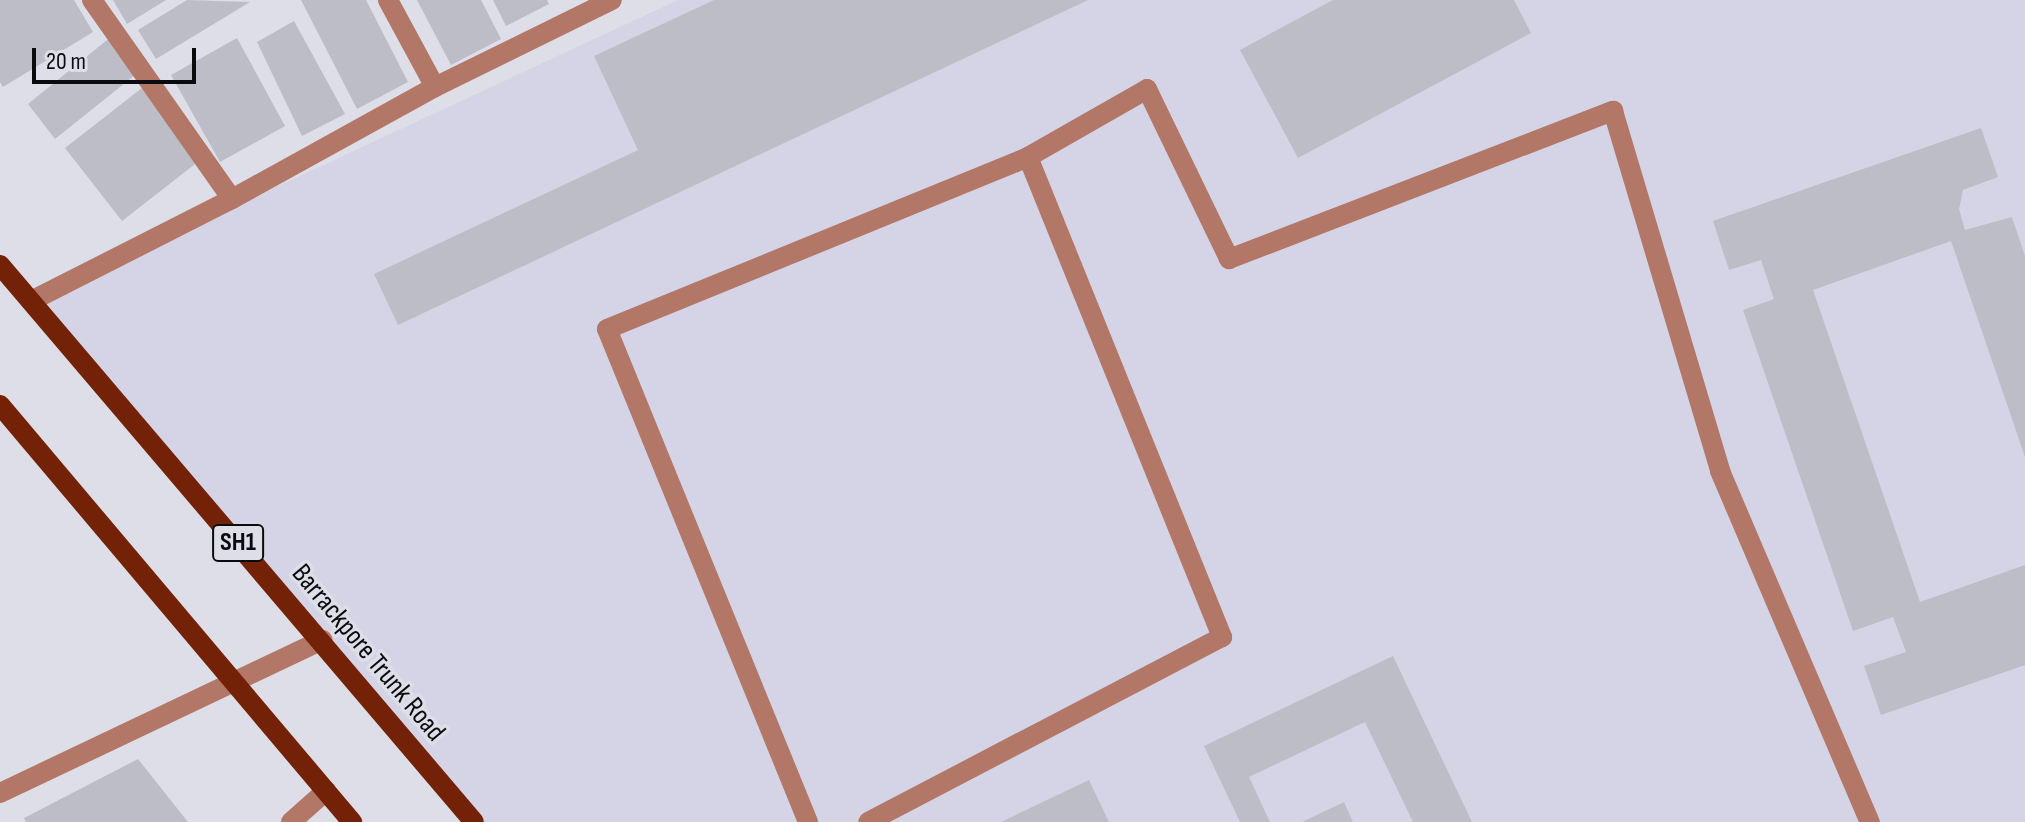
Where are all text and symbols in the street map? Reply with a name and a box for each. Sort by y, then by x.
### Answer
scale bar [36,32,200,82]
text: 20 m [46,47,86,76]
road number: SH1 [212,521,264,565]
street label: Barrackpore Trunk Road [284,558,452,748]

